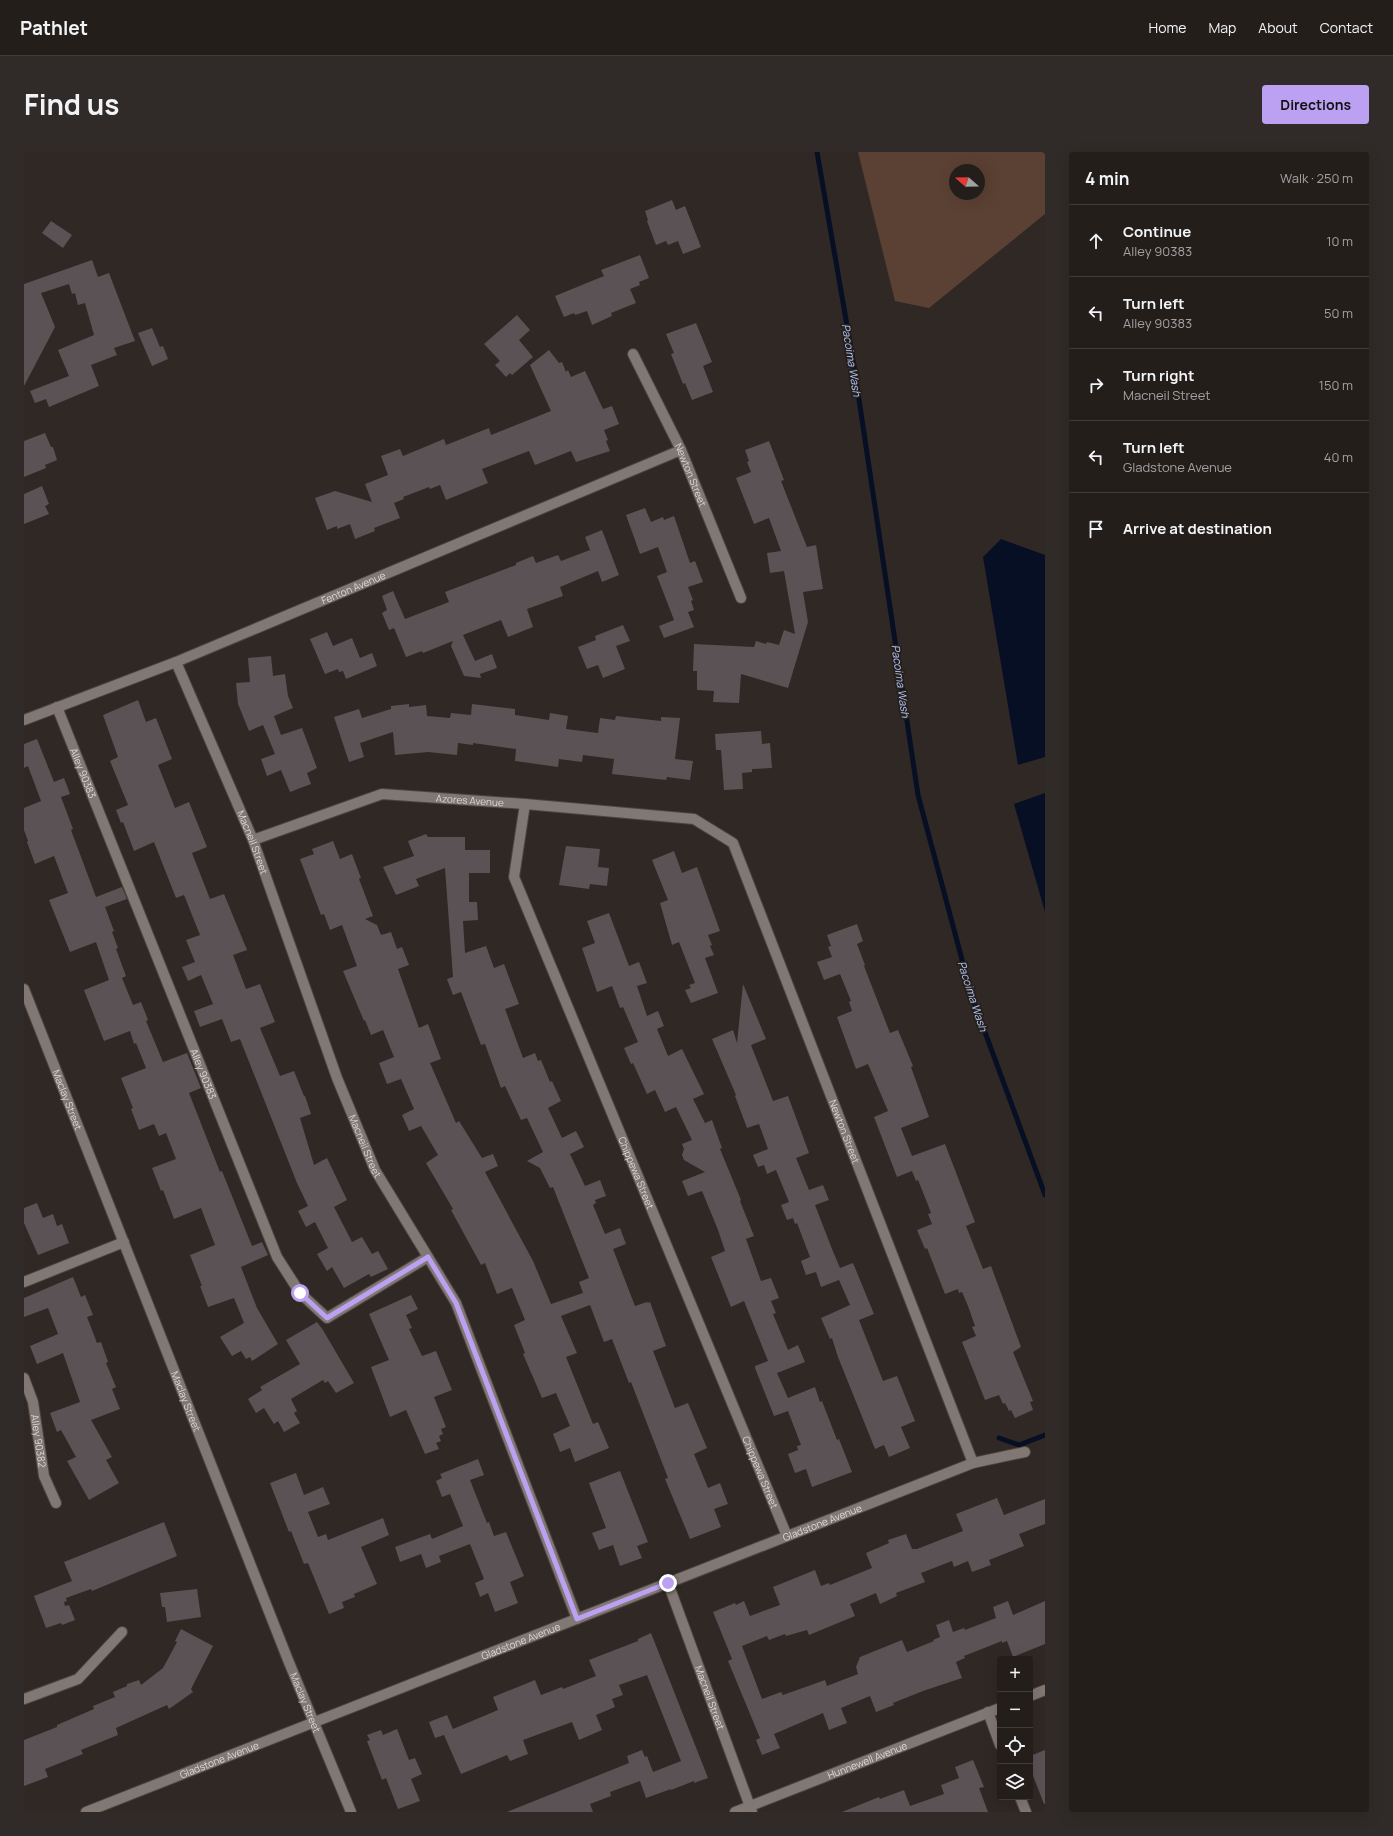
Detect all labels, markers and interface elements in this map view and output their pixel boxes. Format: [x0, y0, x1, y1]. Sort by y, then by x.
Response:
text: Pathlet [20, 15, 88, 41]
text: Home [1149, 18, 1186, 37]
text: Map [1208, 18, 1236, 37]
text: About [1258, 18, 1298, 37]
text: Contact [1320, 18, 1373, 37]
text: Find us [24, 85, 119, 123]
button: Directions [1262, 85, 1369, 124]
north arrow [949, 164, 985, 200]
text: 4 min [1085, 167, 1129, 190]
text: Walk · 250 m [1280, 169, 1353, 187]
text: Continue [1123, 221, 1191, 242]
icon: ahead [1085, 230, 1107, 252]
text: 10 m [1326, 232, 1353, 250]
text: Alley 90383 [1123, 242, 1192, 260]
text: Turn left [1123, 293, 1185, 314]
icon: left [1085, 302, 1107, 324]
text: 50 m [1324, 304, 1353, 322]
text: Alley 90383 [1123, 314, 1192, 332]
water label: Pacoima Wash [839, 323, 865, 398]
text: Turn right [1123, 365, 1194, 386]
icon: right [1085, 374, 1107, 396]
text: 150 m [1319, 376, 1353, 394]
text: Macneil Street [1123, 386, 1210, 404]
text: Turn left [1123, 437, 1185, 458]
street label: Newton Street [672, 441, 710, 509]
icon: left [1085, 446, 1107, 468]
text: 40 m [1324, 448, 1353, 466]
text: Gladstone Avenue [1123, 458, 1232, 476]
icon: arrive [1085, 518, 1107, 540]
text: Arrive at destination [1123, 518, 1272, 539]
street label: Fenton Avenue [319, 568, 388, 607]
water label: Pacoima Wash [888, 644, 914, 719]
street label: Alley 90383 [67, 746, 100, 800]
street label: Azores Avenue [435, 791, 504, 810]
street label: Macneil Street [234, 808, 272, 876]
water label: Pacoima Wash [955, 959, 992, 1034]
street label: Alley 90383 [187, 1046, 220, 1101]
street label: Maclay Street [49, 1068, 86, 1132]
street label: Newton Street [826, 1097, 863, 1165]
street label: Macneil Street [346, 1112, 385, 1180]
street label: Chippewa Street [615, 1134, 658, 1211]
route start [291, 1284, 309, 1302]
street label: Maclay Street [168, 1369, 204, 1433]
street label: Alley 90382 [28, 1413, 50, 1469]
street label: Chippewa Street [739, 1434, 782, 1511]
street label: Gladstone Avenue [780, 1500, 864, 1544]
route end [659, 1574, 677, 1592]
street label: Gladstone Avenue [479, 1619, 562, 1663]
map controls [997, 1656, 1033, 1800]
button: + [997, 1656, 1033, 1692]
street label: Macneil Street [692, 1663, 728, 1732]
street label: Maclay Street [287, 1670, 324, 1735]
button: − [997, 1692, 1033, 1728]
button: locate [997, 1728, 1033, 1764]
street label: Gladstone Avenue [177, 1738, 261, 1782]
street label: Hunnewell Avenue [825, 1738, 909, 1782]
button: layers [997, 1764, 1033, 1800]

